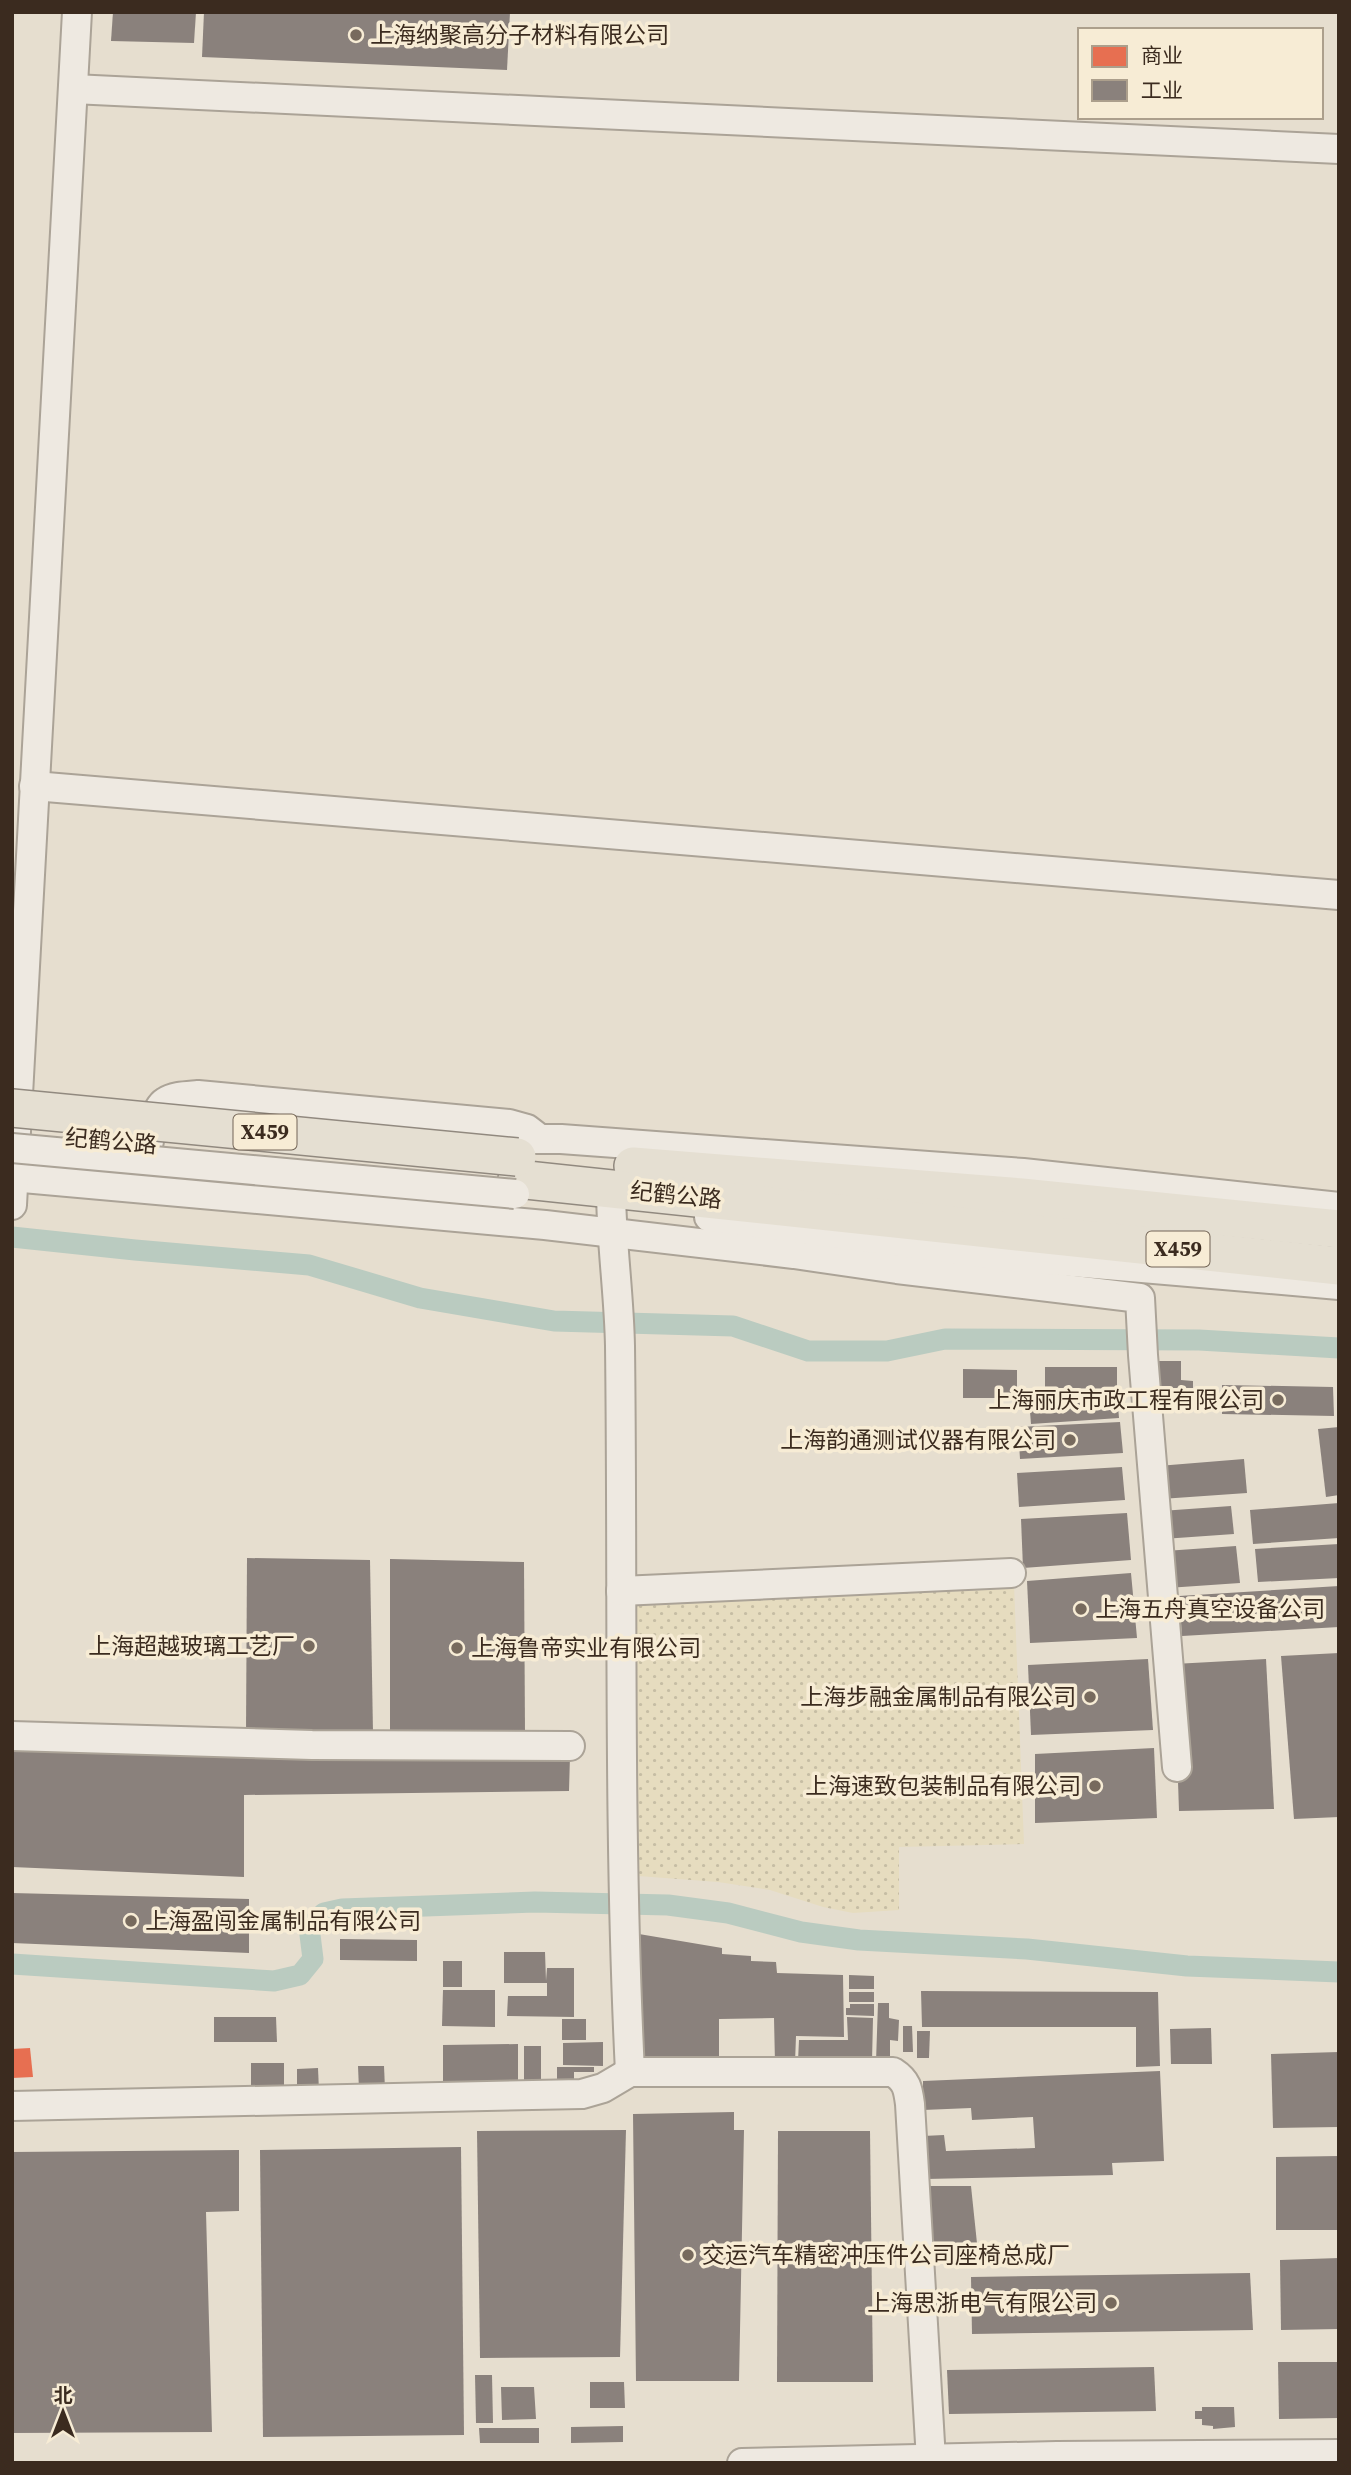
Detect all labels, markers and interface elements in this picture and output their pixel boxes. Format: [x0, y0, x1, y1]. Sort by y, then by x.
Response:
place label: 上海纳聚高分子材料有限公司 [370, 19, 669, 51]
marker: 上海纳聚高分子材料有限公司 [348, 27, 364, 43]
legend [1078, 28, 1323, 119]
text: 商业 [1141, 41, 1183, 70]
text: 工业 [1141, 76, 1183, 105]
road number: X459 [233, 1114, 296, 1150]
street label: 纪鹤公路 [64, 1121, 158, 1161]
street label: 纪鹤公路 [629, 1174, 723, 1216]
road number: X459 [1146, 1232, 1210, 1266]
place label: 上海丽庆市政工程有限公司 [988, 1384, 1264, 1416]
marker: 上海丽庆市政工程有限公司 [1270, 1392, 1286, 1408]
place label: 上海韵通测试仪器有限公司 [780, 1424, 1056, 1456]
marker: 上海韵通测试仪器有限公司 [1062, 1432, 1078, 1448]
place label: 上海五舟真空设备公司 [1095, 1593, 1325, 1625]
marker: 上海五舟真空设备公司 [1073, 1601, 1089, 1617]
place label: 上海超越玻璃工艺厂 [88, 1630, 295, 1662]
place label: 上海鲁帝实业有限公司 [471, 1632, 701, 1664]
marker: 上海超越玻璃工艺厂 [301, 1638, 317, 1654]
marker: 上海鲁帝实业有限公司 [449, 1640, 465, 1656]
place label: 上海步融金属制品有限公司 [800, 1681, 1076, 1713]
marker: 上海步融金属制品有限公司 [1082, 1689, 1098, 1705]
place label: 上海速致包装制品有限公司 [805, 1770, 1081, 1802]
marker: 上海速致包装制品有限公司 [1087, 1778, 1103, 1794]
place label: 上海盈闯金属制品有限公司 [145, 1905, 421, 1937]
marker: 上海盈闯金属制品有限公司 [123, 1913, 139, 1929]
place label: 交运汽车精密冲压件公司座椅总成厂 [702, 2239, 1070, 2271]
marker: 交运汽车精密冲压件公司座椅总成厂 [680, 2247, 696, 2263]
place label: 上海思浙电气有限公司 [867, 2287, 1097, 2319]
marker: 上海思浙电气有限公司 [1103, 2295, 1119, 2311]
north arrow [28, 2377, 98, 2447]
text: 北 [53, 2382, 73, 2408]

